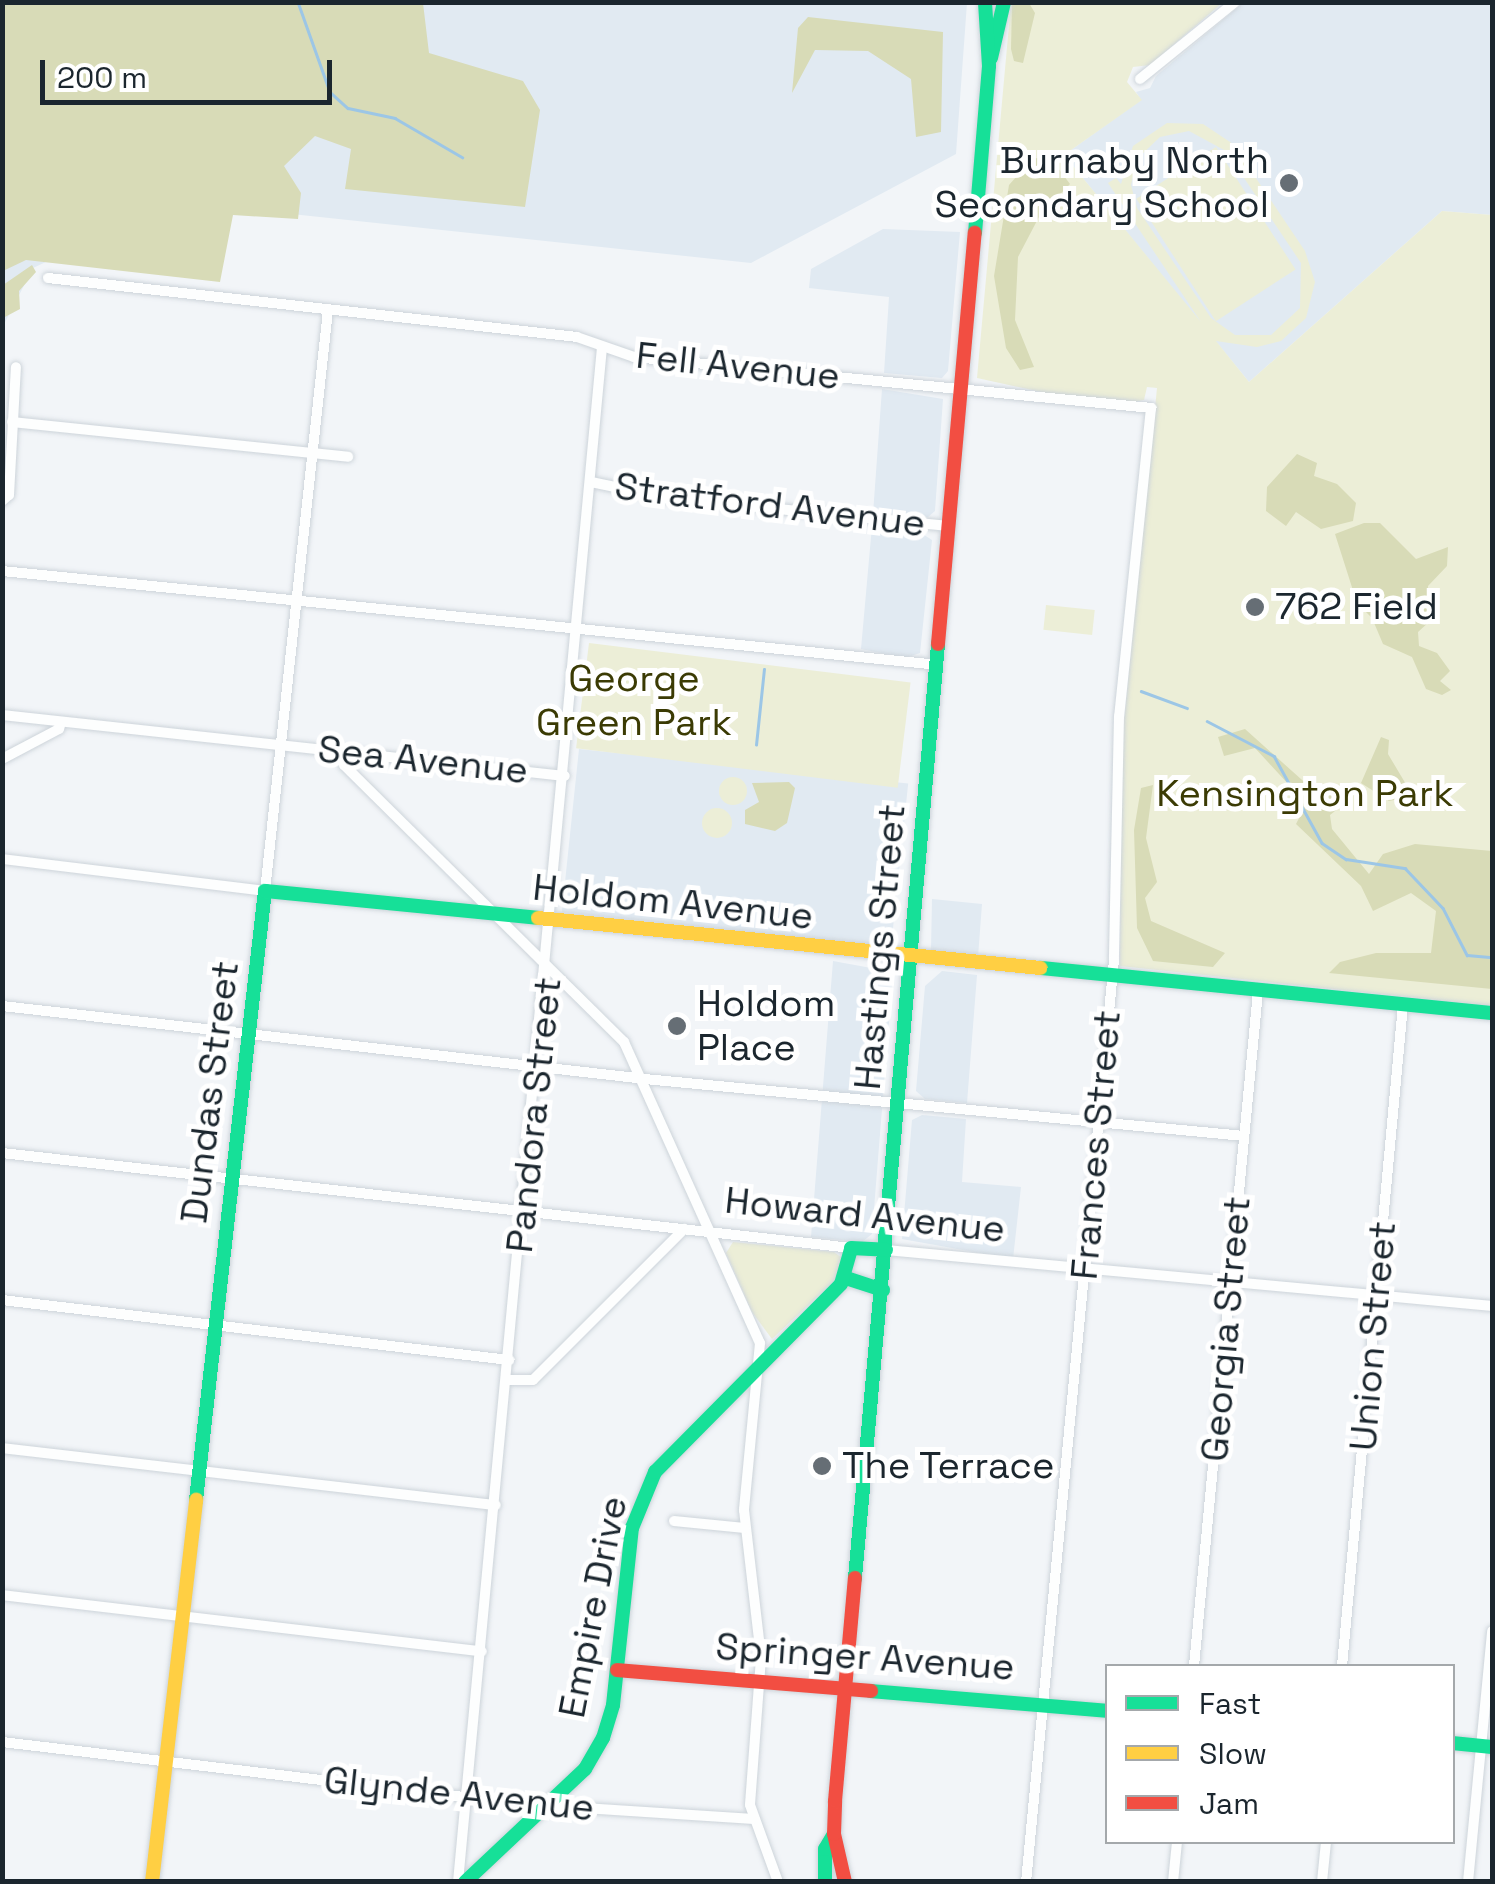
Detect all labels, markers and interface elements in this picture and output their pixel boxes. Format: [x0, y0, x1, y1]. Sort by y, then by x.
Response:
scale bar [45, 40, 338, 102]
text: 200 m [57, 58, 147, 97]
place label: Burnaby North Secondary School [934, 138, 1269, 228]
marker: Burnaby North Secondary School [1278, 172, 1300, 194]
street label: Fell Avenue [633, 333, 843, 399]
street label: Stratford Avenue [612, 463, 928, 547]
place label: 762 Field [1275, 584, 1438, 630]
marker: 762 Field [1244, 596, 1266, 618]
park label: George Green Park [536, 656, 732, 746]
street label: Sea Avenue [315, 726, 531, 794]
park label: Kensington Park [1156, 771, 1454, 817]
street label: Hastings Street [845, 802, 915, 1092]
street label: Holdom Avenue [530, 865, 816, 939]
street label: Dundas Street [171, 958, 249, 1226]
street label: Pandora Street [497, 975, 571, 1255]
place label: Holdom Place [697, 981, 835, 1070]
street label: Frances Street [1061, 1008, 1131, 1282]
marker: Holdom Place [666, 1015, 688, 1037]
street label: Howard Avenue [722, 1178, 1008, 1252]
street label: Georgia Street [1192, 1194, 1260, 1464]
street label: Union Street [1340, 1219, 1406, 1453]
place label: The Terrace [842, 1443, 1055, 1489]
marker: The Terrace [811, 1455, 833, 1477]
street label: Empire Drive [549, 1492, 637, 1722]
street label: Springer Avenue [714, 1624, 1016, 1690]
legend [1105, 1664, 1455, 1844]
text: Fast [1199, 1684, 1261, 1723]
text: Slow [1199, 1734, 1267, 1773]
street label: Glynde Avenue [321, 1757, 597, 1831]
text: Jam [1199, 1784, 1259, 1823]

